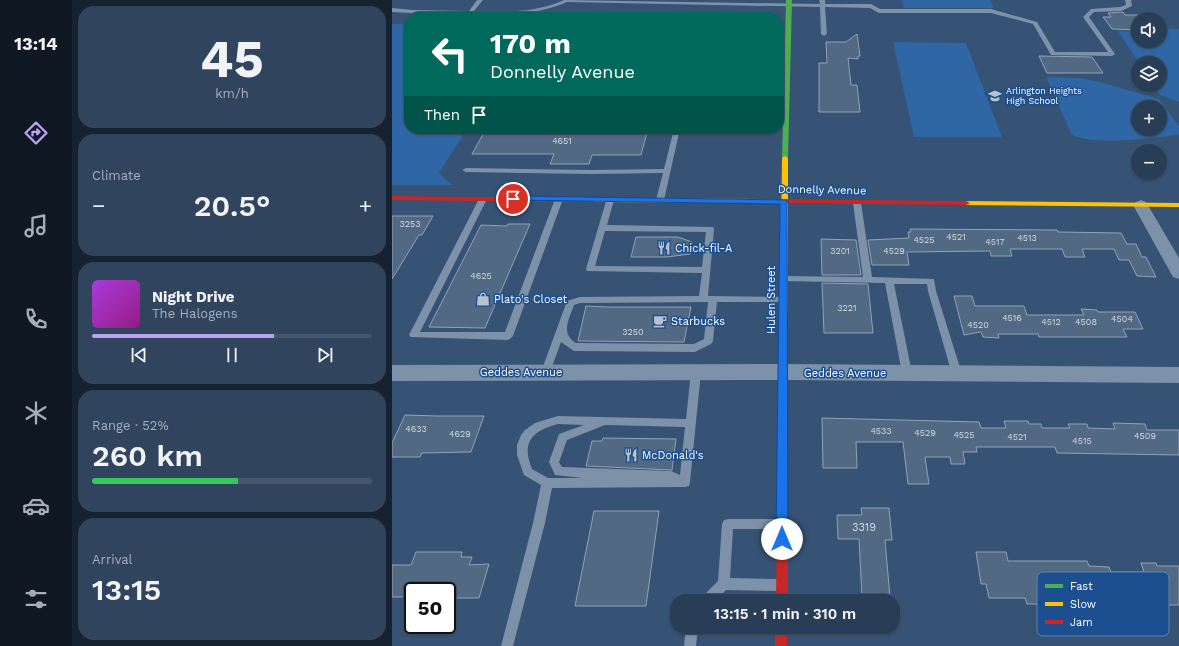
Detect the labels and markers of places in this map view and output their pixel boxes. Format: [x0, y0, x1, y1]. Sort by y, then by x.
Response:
place label: Arlington Heights High School [1006, 86, 1082, 106]
school or university icon: Arlington Heights High School [987, 88, 1003, 104]
pin [496, 182, 530, 216]
restaurant icon: Chick-fil-A [656, 240, 672, 256]
place label: Chick-fil-A [675, 242, 732, 255]
shop icon: Plato's Closet [475, 291, 491, 307]
place label: Plato's Closet [494, 293, 568, 306]
cafe icon: Starbucks [652, 313, 668, 329]
place label: Starbucks [671, 315, 725, 328]
restaurant icon: McDonald's [623, 447, 639, 463]
place label: McDonald's [642, 449, 704, 462]

